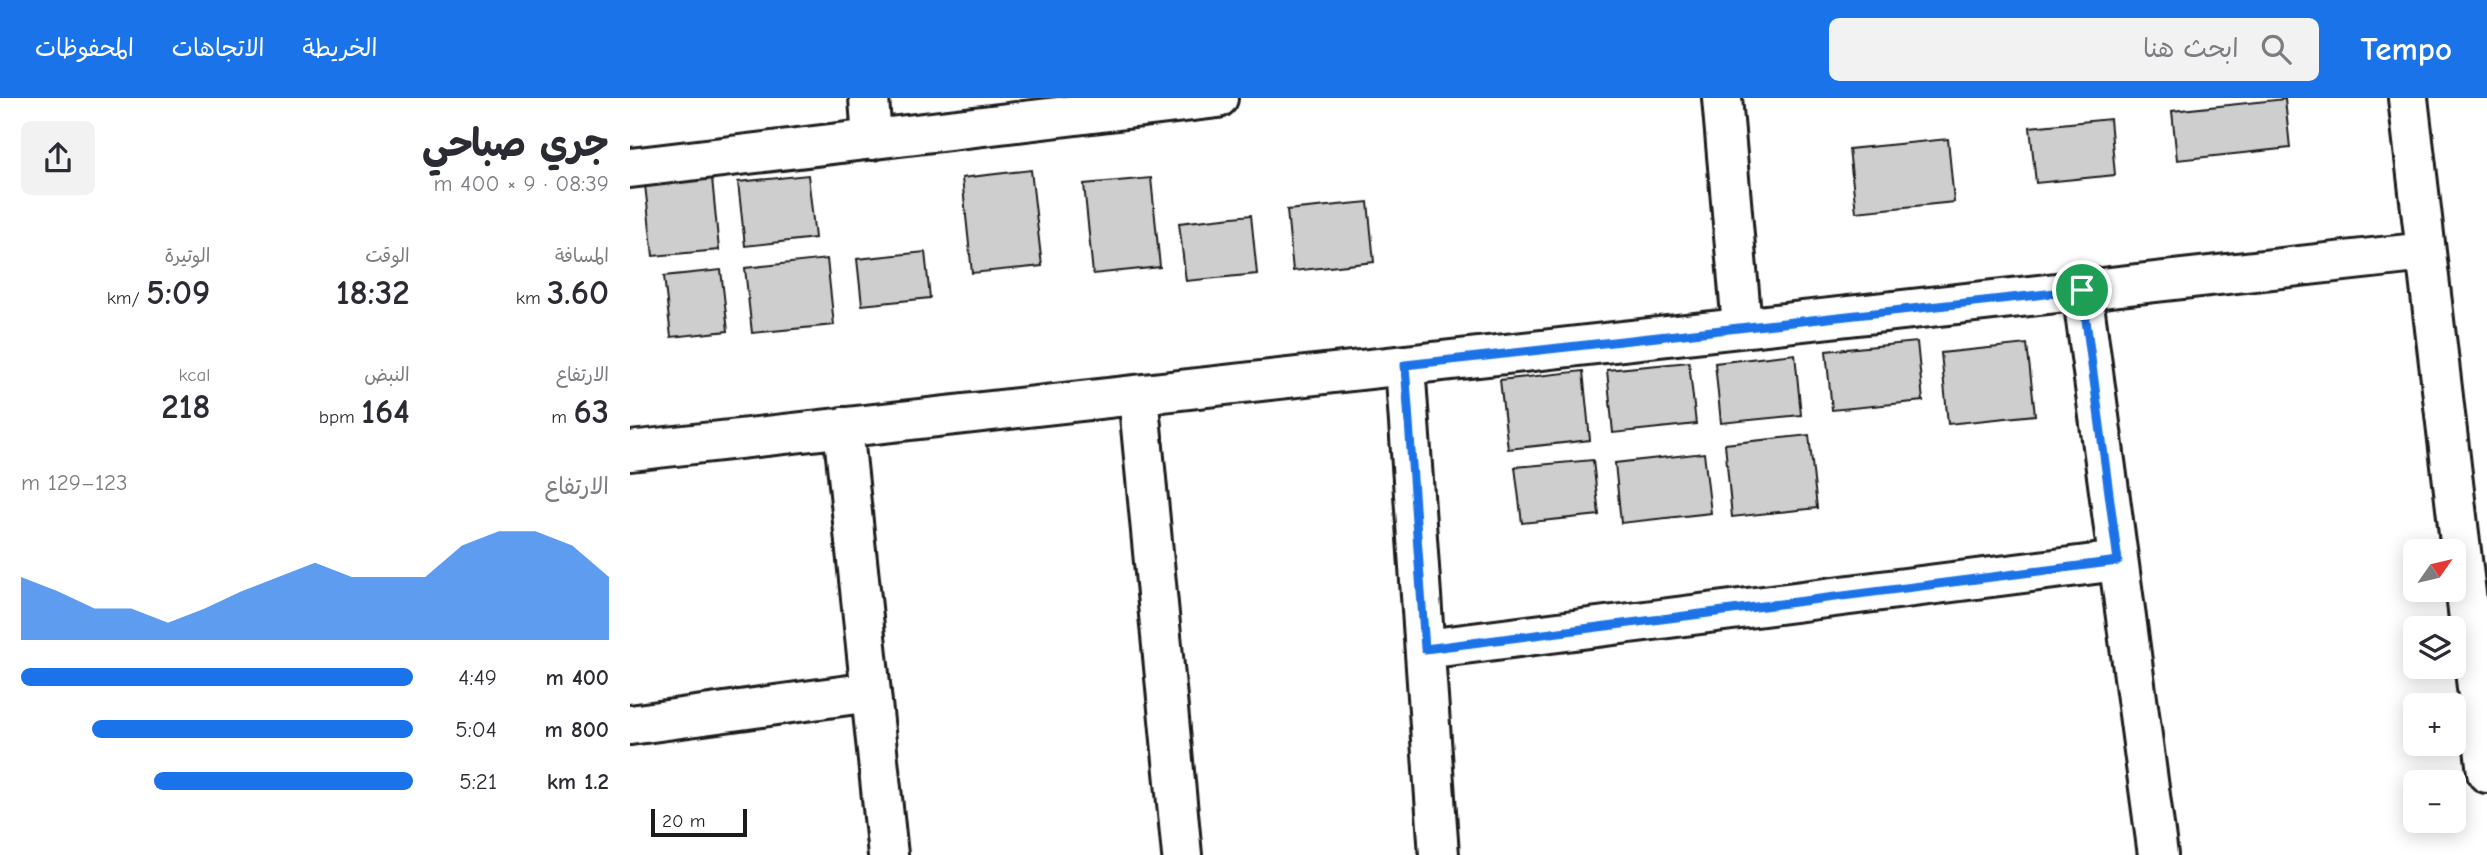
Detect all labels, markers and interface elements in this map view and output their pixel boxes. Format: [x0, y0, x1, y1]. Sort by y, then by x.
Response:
search box [1829, 18, 2319, 81]
icon: search [2257, 30, 2295, 68]
text: Tempo [2361, 30, 2452, 68]
text: المحفوظات [35, 34, 134, 62]
text: الاتجاهات [172, 34, 265, 62]
text: الخريطة [303, 34, 377, 62]
text: ابحث هنا [2143, 34, 2239, 64]
button: share [21, 121, 95, 195]
text: جري صباحي [422, 122, 609, 166]
text: 08:39 · 9 × 400 m [434, 170, 609, 197]
text: الوتيرة [164, 245, 210, 267]
text: الوقت [365, 245, 410, 267]
text: المسافة [555, 245, 609, 267]
pin [2052, 260, 2112, 320]
icon: arrive [2063, 271, 2101, 309]
text: 5:09 [146, 272, 210, 313]
text: 18:32 [336, 272, 410, 313]
text: 3.60 [547, 272, 609, 313]
text: /km [107, 287, 146, 309]
text: km [516, 287, 547, 309]
text: kcal [178, 364, 210, 386]
text: النبض [364, 364, 410, 386]
text: الارتفاع [556, 364, 609, 386]
text: 218 [161, 386, 210, 427]
text: 164 [361, 391, 410, 432]
text: 63 [573, 391, 609, 432]
text: bpm [319, 406, 361, 428]
text: m [551, 406, 573, 428]
text: 123–129 m [21, 469, 128, 496]
text: الارتفاع [545, 473, 609, 500]
north arrow [2403, 539, 2466, 602]
map controls [2403, 539, 2466, 833]
button: layers [2403, 616, 2466, 679]
text: 4:49 [458, 664, 497, 691]
text: 400 m [545, 664, 609, 691]
button: + [2403, 693, 2466, 756]
text: 5:04 [455, 716, 497, 743]
text: 800 m [544, 716, 609, 743]
text: 5:21 [459, 768, 497, 795]
text: 1.2 km [547, 768, 609, 795]
button: − [2403, 770, 2466, 833]
scale bar [651, 806, 747, 838]
text: 20 m [662, 810, 706, 832]

